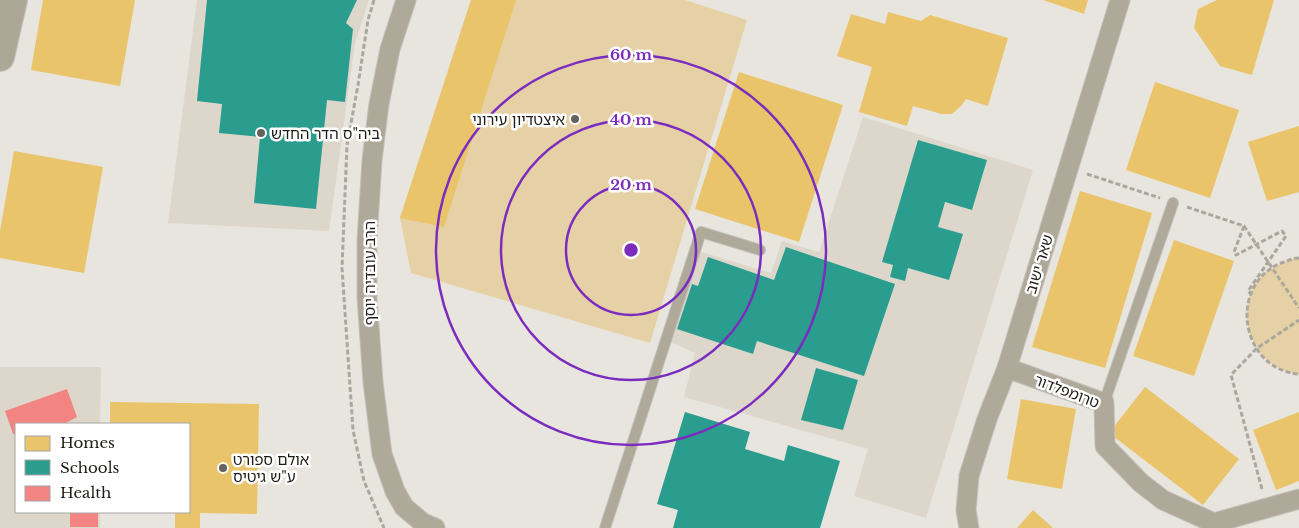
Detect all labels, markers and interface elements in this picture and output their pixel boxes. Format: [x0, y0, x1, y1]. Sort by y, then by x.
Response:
text: 60 m [610, 45, 652, 64]
place label: איצטדיון עירוני [472, 110, 565, 129]
text: 40 m [610, 110, 652, 129]
marker: איצטדיון עירוני [569, 113, 581, 125]
place label: ביה"ס הדר החדש [271, 124, 381, 143]
marker: ביה"ס הדר החדש [255, 127, 267, 139]
text: 20 m [610, 175, 652, 194]
street label: הרב עובדיה יוסף [360, 221, 379, 325]
street label: שאר ישוב [1021, 232, 1057, 296]
centre of rings [622, 241, 640, 259]
street label: טרומפלדור [1032, 370, 1102, 412]
legend [15, 423, 190, 513]
text: Homes [60, 433, 115, 452]
place label: אולם ספורט ע"ש גיטיס [233, 450, 309, 486]
text: Schools [60, 458, 120, 477]
marker: אולם ספורט ע"ש גיטיס [217, 462, 229, 474]
text: Health [60, 483, 111, 502]

